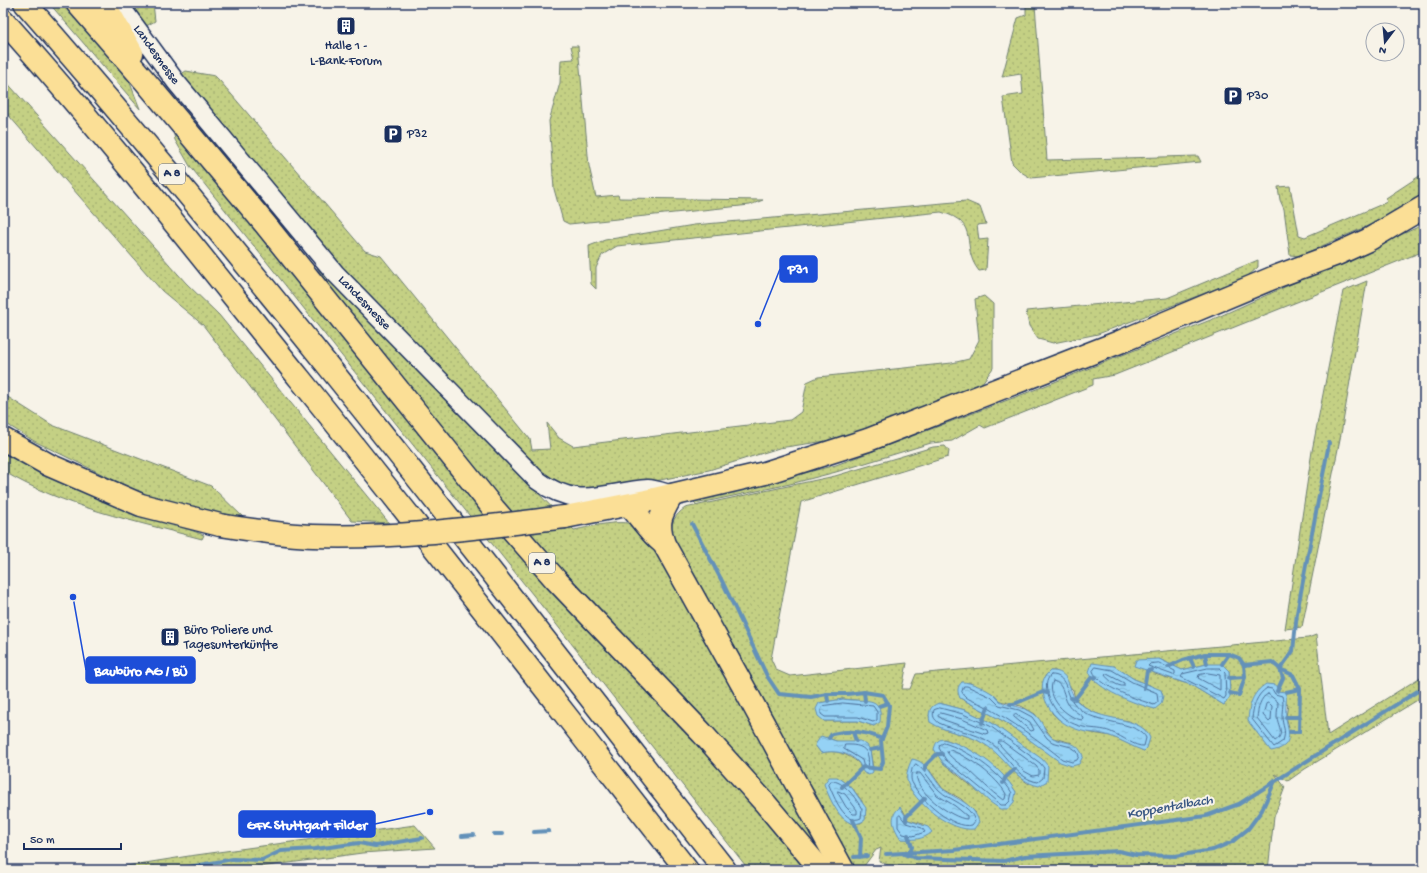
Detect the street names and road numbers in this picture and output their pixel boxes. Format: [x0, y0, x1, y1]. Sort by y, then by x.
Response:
street label: Landesmesse [130, 22, 183, 88]
road number: A 8 [159, 164, 185, 184]
street label: Landesmesse [334, 273, 394, 333]
road number: A 8 [529, 553, 555, 573]

